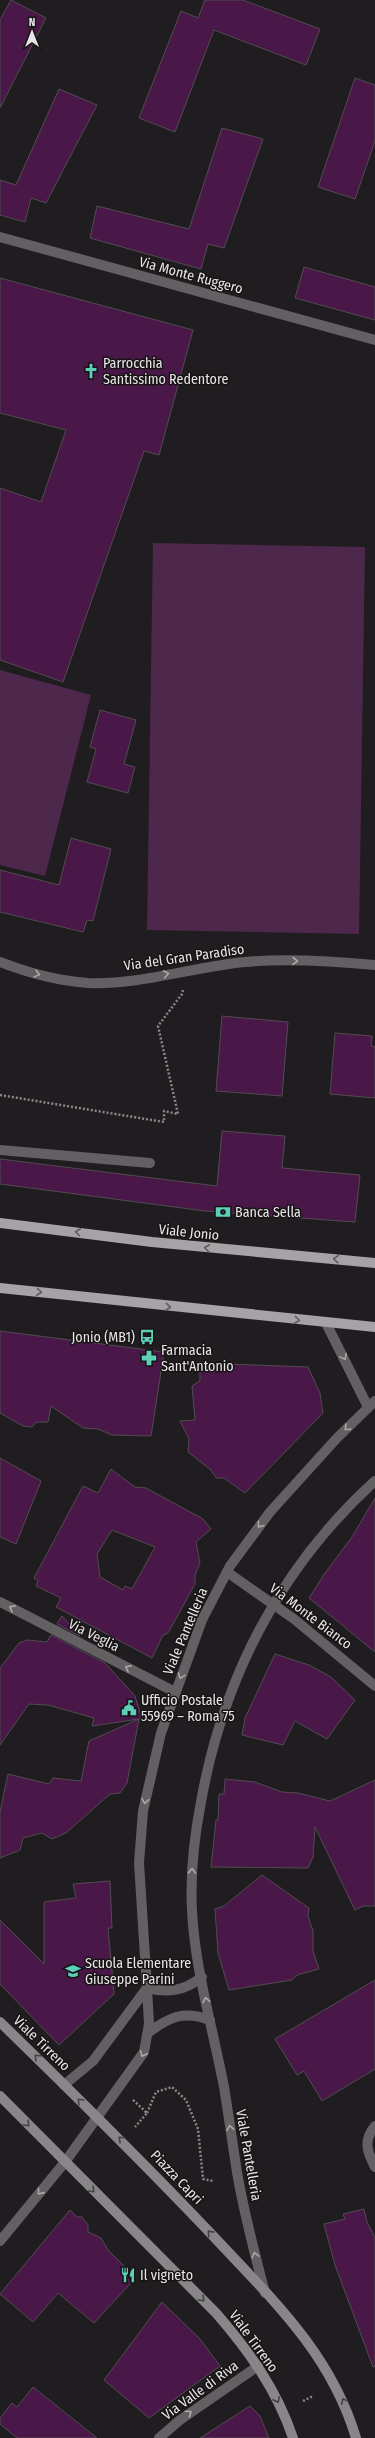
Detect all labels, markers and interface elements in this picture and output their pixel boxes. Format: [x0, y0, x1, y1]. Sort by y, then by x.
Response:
north arrow [12, 12, 52, 52]
text: N [29, 16, 35, 29]
street label: Via Monte Ruggero [137, 253, 245, 298]
place label: Parrocchia Santissimo Redentore [103, 355, 228, 388]
church icon: Parrocchia Santissimo Redentore [82, 362, 100, 380]
street label: Via del Gran Paradiso [123, 941, 245, 974]
one-way arrow [292, 957, 298, 965]
one-way arrow [33, 969, 40, 978]
one-way arrow [162, 970, 169, 979]
bank icon: Banca Sella [214, 1203, 232, 1221]
place label: Banca Sella [235, 1204, 301, 1221]
street label: Viale Jonio [158, 1221, 220, 1244]
one-way arrow [75, 1228, 81, 1237]
one-way arrow [204, 1243, 210, 1252]
one-way arrow [333, 1255, 339, 1264]
one-way arrow [36, 1288, 42, 1297]
one-way arrow [165, 1302, 171, 1311]
one-way arrow [294, 1315, 300, 1324]
bus stop icon: Jonio (MB1) [138, 1328, 156, 1346]
place label: Jonio (MB1) [71, 1329, 135, 1346]
place label: Farmacia Sant'Antonio [161, 1342, 234, 1375]
pharmacy icon: Farmacia Sant'Antonio [140, 1349, 158, 1367]
one-way arrow [340, 1353, 347, 1360]
one-way arrow [344, 1423, 352, 1431]
one-way arrow [258, 1520, 265, 1527]
street label: Via Monte Bianco [266, 1580, 355, 1653]
street label: Viale Pantelleria [159, 1585, 211, 1677]
one-way arrow [9, 1606, 16, 1613]
street label: Via Veglia [65, 1615, 122, 1656]
one-way arrow [125, 1665, 132, 1673]
one-way arrow [177, 1673, 185, 1680]
place label: Ufficio Postale 55969 – Roma 75 [141, 1692, 235, 1725]
public building icon: Ufficio Postale 55969 – Roma 75 [120, 1699, 138, 1717]
one-way arrow [141, 1798, 149, 1804]
one-way arrow [188, 1868, 196, 1874]
place label: Scuola Elementare Giuseppe Parini [85, 1955, 191, 1988]
school or university icon: Scuola Elementare Giuseppe Parini [64, 1962, 82, 1980]
one-way arrow [203, 1997, 211, 2003]
street label: Viale Tirreno [10, 2012, 74, 2075]
one-way arrow [140, 2050, 148, 2057]
one-way arrow [34, 2054, 42, 2062]
one-way arrow [77, 2098, 85, 2106]
street label: Viale Pantelleria [232, 2108, 265, 2202]
one-way arrow [22, 2119, 30, 2127]
one-way arrow [226, 2125, 235, 2131]
one-way arrow [118, 2136, 126, 2144]
street label: Piazza Capri [147, 2147, 207, 2208]
one-way arrow [87, 2185, 95, 2193]
one-way arrow [37, 2187, 44, 2194]
one-way arrow [208, 2230, 215, 2238]
one-way arrow [252, 2252, 260, 2259]
restaurant icon: Il vigneto [119, 2266, 137, 2284]
place label: Il vigneto [140, 2267, 193, 2284]
one-way arrow [197, 2294, 205, 2302]
street label: Viale Tirreno [225, 2307, 282, 2376]
street label: Via Valle di Riva [159, 2357, 242, 2424]
one-way arrow [272, 2396, 280, 2403]
one-way arrow [341, 2398, 349, 2406]
one-way arrow [185, 2411, 192, 2418]

